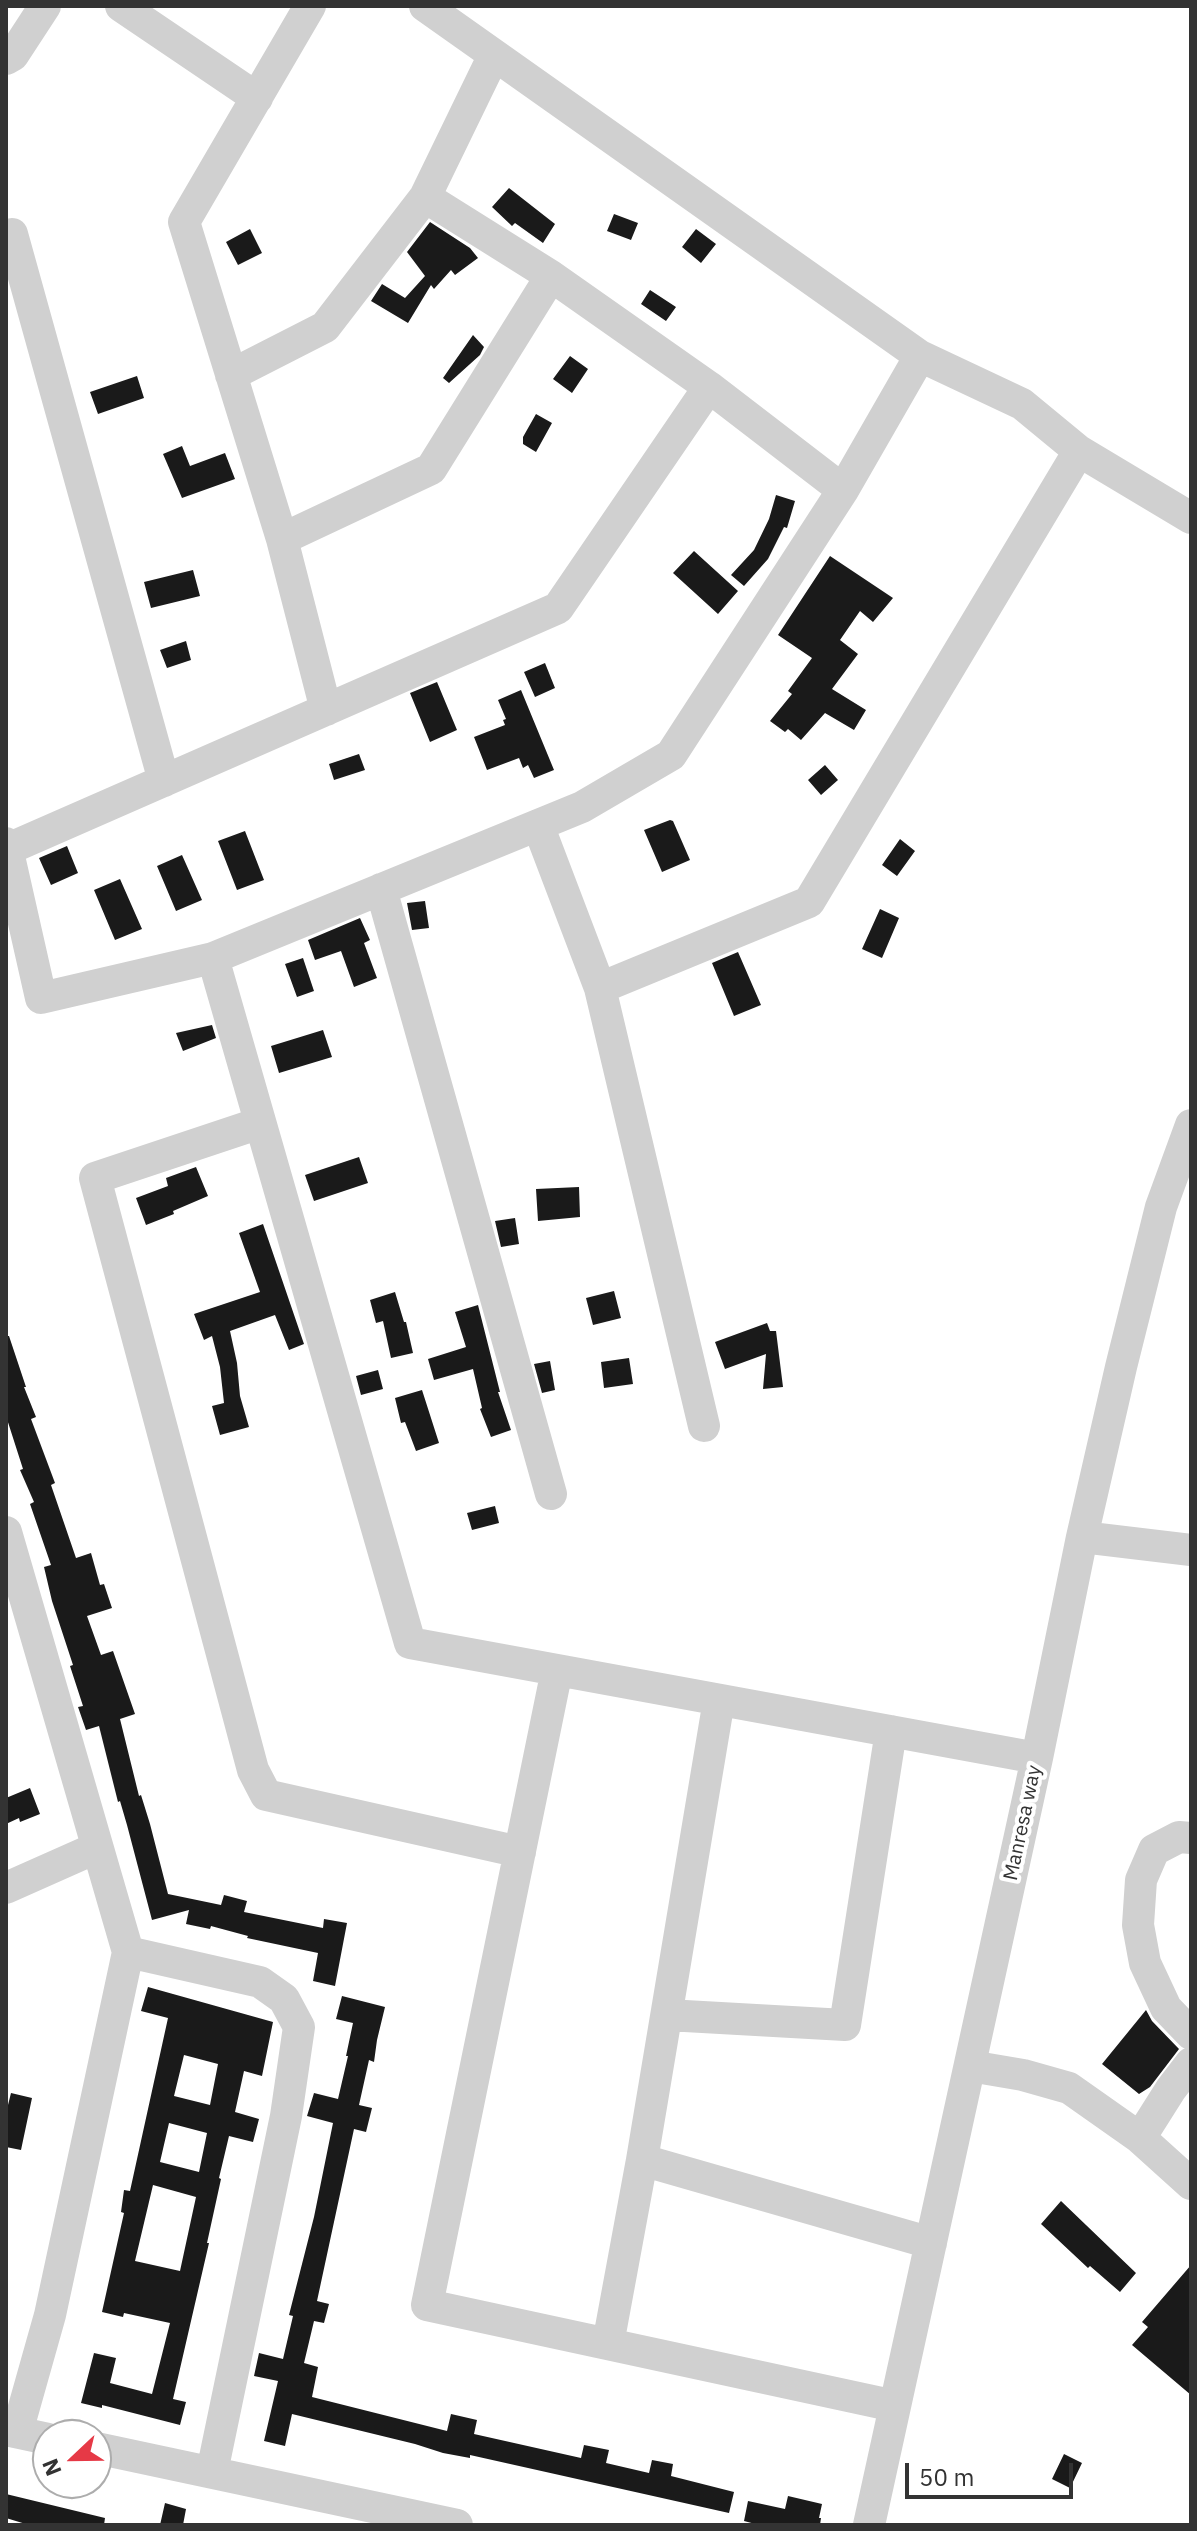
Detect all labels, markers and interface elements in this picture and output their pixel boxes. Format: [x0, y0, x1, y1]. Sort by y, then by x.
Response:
street label: Manresa way [999, 1763, 1047, 1883]
north arrow [32, 2419, 112, 2499]
scale bar [909, 2447, 1077, 2497]
text: N [35, 2455, 68, 2480]
text: 50 m [919, 2461, 974, 2493]

